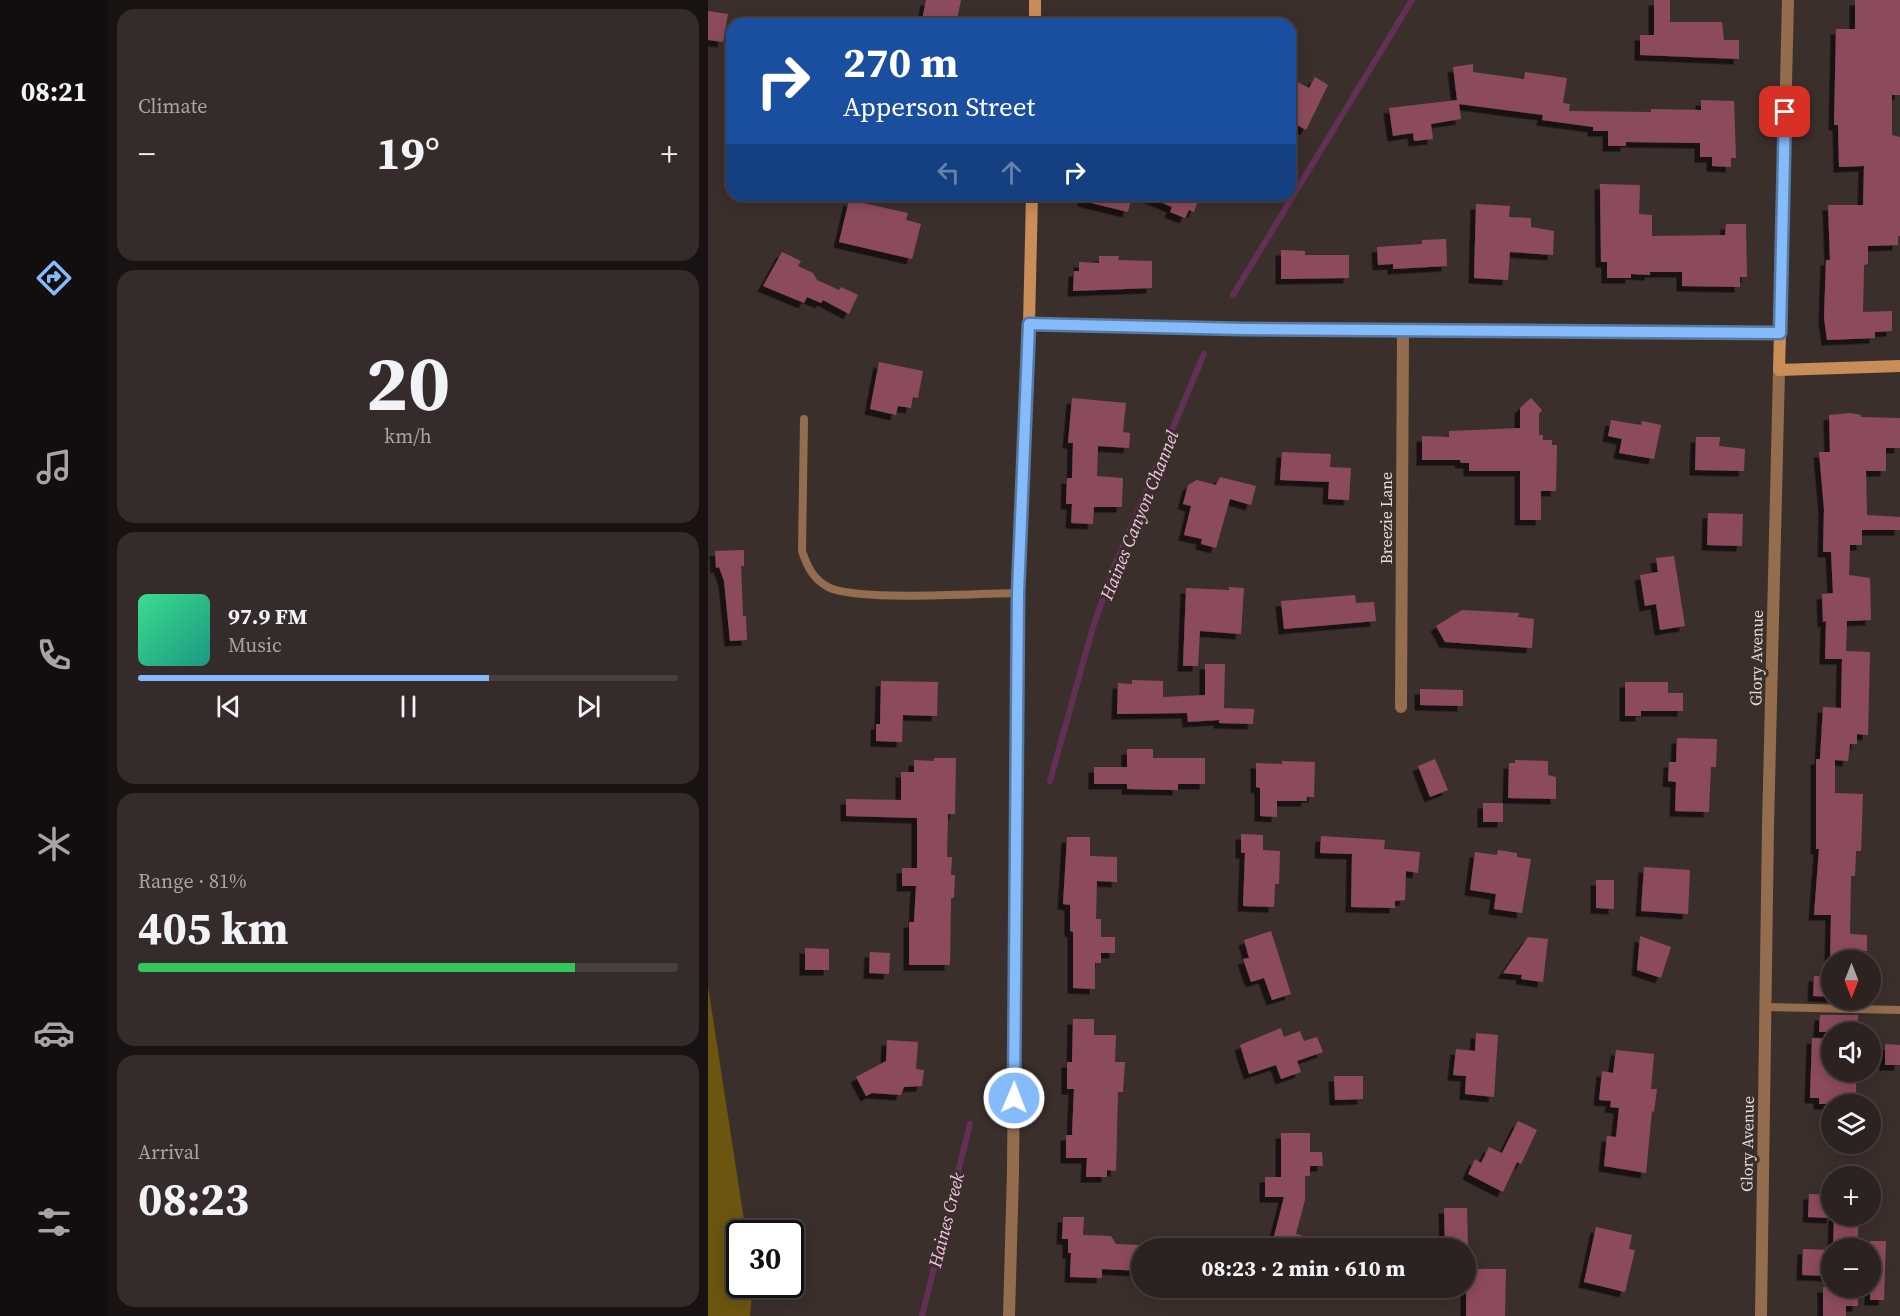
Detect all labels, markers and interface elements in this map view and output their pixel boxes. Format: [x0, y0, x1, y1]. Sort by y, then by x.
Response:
text: 270 m [843, 33, 958, 91]
icon: right [744, 42, 822, 120]
text: 08:21 [21, 73, 87, 110]
pin [1759, 86, 1810, 137]
text: Apperson Street [843, 88, 1035, 125]
text: Climate [138, 92, 207, 120]
icon: arrive [1768, 95, 1801, 128]
text: 19° [376, 122, 440, 184]
text: − [138, 131, 156, 176]
text: + [660, 131, 678, 176]
icon: left [932, 156, 965, 189]
icon: ahead [995, 156, 1028, 189]
icon: right [1058, 156, 1091, 189]
icon: directions [33, 257, 75, 299]
text: 20 [366, 329, 450, 436]
text: km/h [384, 422, 432, 450]
water label: Haines Canyon Channel [1093, 427, 1184, 604]
icon: music [33, 446, 75, 488]
street label: Breezie Lane [1375, 472, 1397, 564]
text: 97.9 FM [228, 601, 307, 631]
street label: Glory Avenue [1744, 610, 1768, 706]
text: Music [228, 631, 282, 659]
icon: phone [33, 634, 75, 676]
icon: previous [212, 690, 245, 723]
icon: pause [392, 690, 425, 723]
icon: next [572, 690, 605, 723]
icon: climate [33, 823, 75, 865]
text: Range · 81% [138, 867, 247, 895]
text: 405 km [138, 897, 289, 959]
north arrow [1821, 950, 1881, 1010]
map controls [1821, 950, 1881, 1298]
icon: car [33, 1012, 75, 1054]
button: sound [1821, 1022, 1881, 1082]
position arrow [982, 1066, 1046, 1130]
button: layers [1821, 1094, 1881, 1154]
street label: Glory Avenue [1735, 1096, 1759, 1192]
text: Arrival [138, 1138, 200, 1166]
button: + [1821, 1166, 1881, 1226]
text: 08:23 [138, 1168, 249, 1230]
water label: Haines Creek [922, 1170, 970, 1271]
icon: filters [33, 1201, 75, 1243]
speed limit sign: 30 [726, 1220, 804, 1298]
button: − [1821, 1238, 1881, 1298]
text: 08:23 · 2 min · 610 m [1202, 1253, 1405, 1283]

